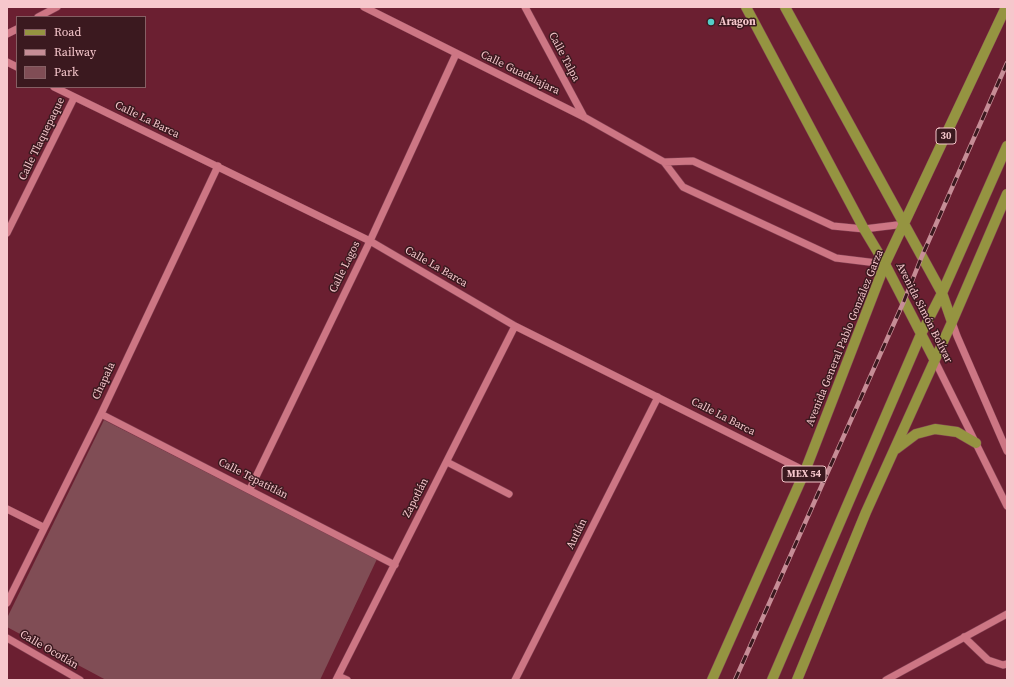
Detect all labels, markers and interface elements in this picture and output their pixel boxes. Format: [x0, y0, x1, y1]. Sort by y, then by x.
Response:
place label: Aragon [719, 15, 756, 29]
legend [16, 16, 146, 88]
marker: Aragon [706, 17, 716, 27]
text: Road [54, 24, 81, 40]
street label: Calle Talpa [545, 30, 583, 84]
text: Railway [54, 44, 96, 60]
street label: Calle Guadalajara [478, 48, 562, 98]
text: Park [54, 64, 79, 80]
street label: Calle Tlaquepaque [16, 95, 68, 183]
street label: Calle La Barca [113, 99, 181, 141]
road number: 30 [936, 128, 956, 144]
street label: Calle Lagos [327, 239, 363, 295]
street label: Calle La Barca [402, 244, 470, 290]
street label: Avenida General Pablo González Garza [803, 248, 887, 428]
street label: Avenida Simón Bolívar [893, 261, 955, 365]
street label: Chapala [90, 360, 118, 402]
street label: Calle La Barca [689, 395, 757, 439]
street label: Calle Tepatitlán [216, 456, 290, 502]
road number: MEX 54 [782, 466, 826, 482]
street label: Zapotlán [400, 476, 432, 520]
street label: Autlán [564, 517, 590, 551]
street label: Calle Ocotlán [17, 628, 81, 672]

